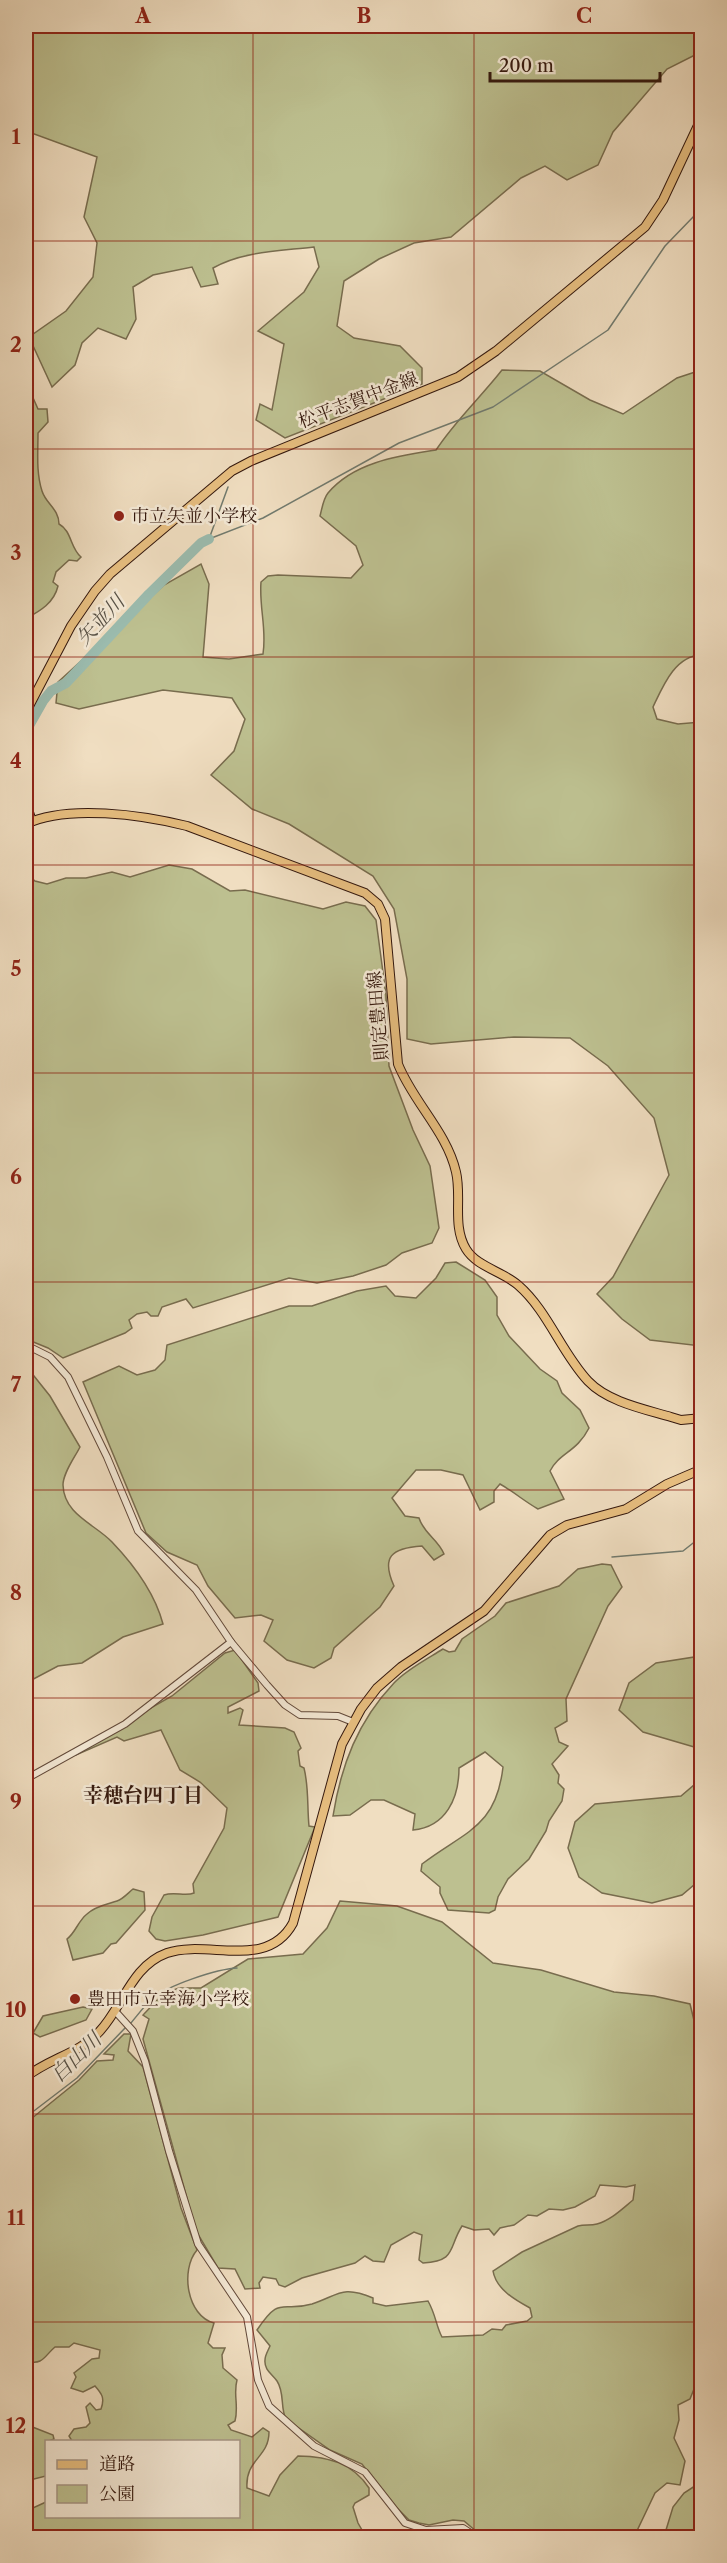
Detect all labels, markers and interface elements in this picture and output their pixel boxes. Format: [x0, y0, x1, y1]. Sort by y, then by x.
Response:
text: A [134, 4, 151, 28]
text: B [357, 4, 372, 28]
text: C [576, 4, 592, 28]
scale bar [490, 45, 660, 83]
text: 200 m [499, 55, 554, 77]
text: 1 [12, 125, 21, 149]
text: 2 [10, 333, 22, 357]
street label: 松平志賀中金線 [295, 367, 421, 433]
place label: 市立矢並小学校 [131, 505, 257, 527]
marker: 市立矢並小学校 [112, 509, 126, 523]
text: 3 [10, 541, 22, 565]
water label: 矢並川 [71, 588, 131, 650]
text: 4 [10, 749, 22, 773]
text: 5 [10, 957, 22, 981]
street label: 則定豊田線 [363, 970, 393, 1062]
text: 6 [10, 1165, 22, 1189]
text: 7 [11, 1373, 22, 1397]
text: 8 [10, 1581, 22, 1605]
district label: 幸穂台四丁目 [83, 1783, 203, 1807]
text: 9 [10, 1790, 22, 1814]
place label: 豊田市立幸海小学校 [87, 1988, 249, 2010]
marker: 豊田市立幸海小学校 [68, 1992, 82, 2006]
text: 10 [5, 1998, 27, 2022]
water label: 白山川 [46, 2026, 107, 2086]
text: 11 [7, 2206, 25, 2230]
text: 12 [6, 2414, 26, 2438]
legend [45, 2440, 240, 2518]
text: 道路 [99, 2453, 135, 2475]
text: 公園 [99, 2483, 135, 2505]

